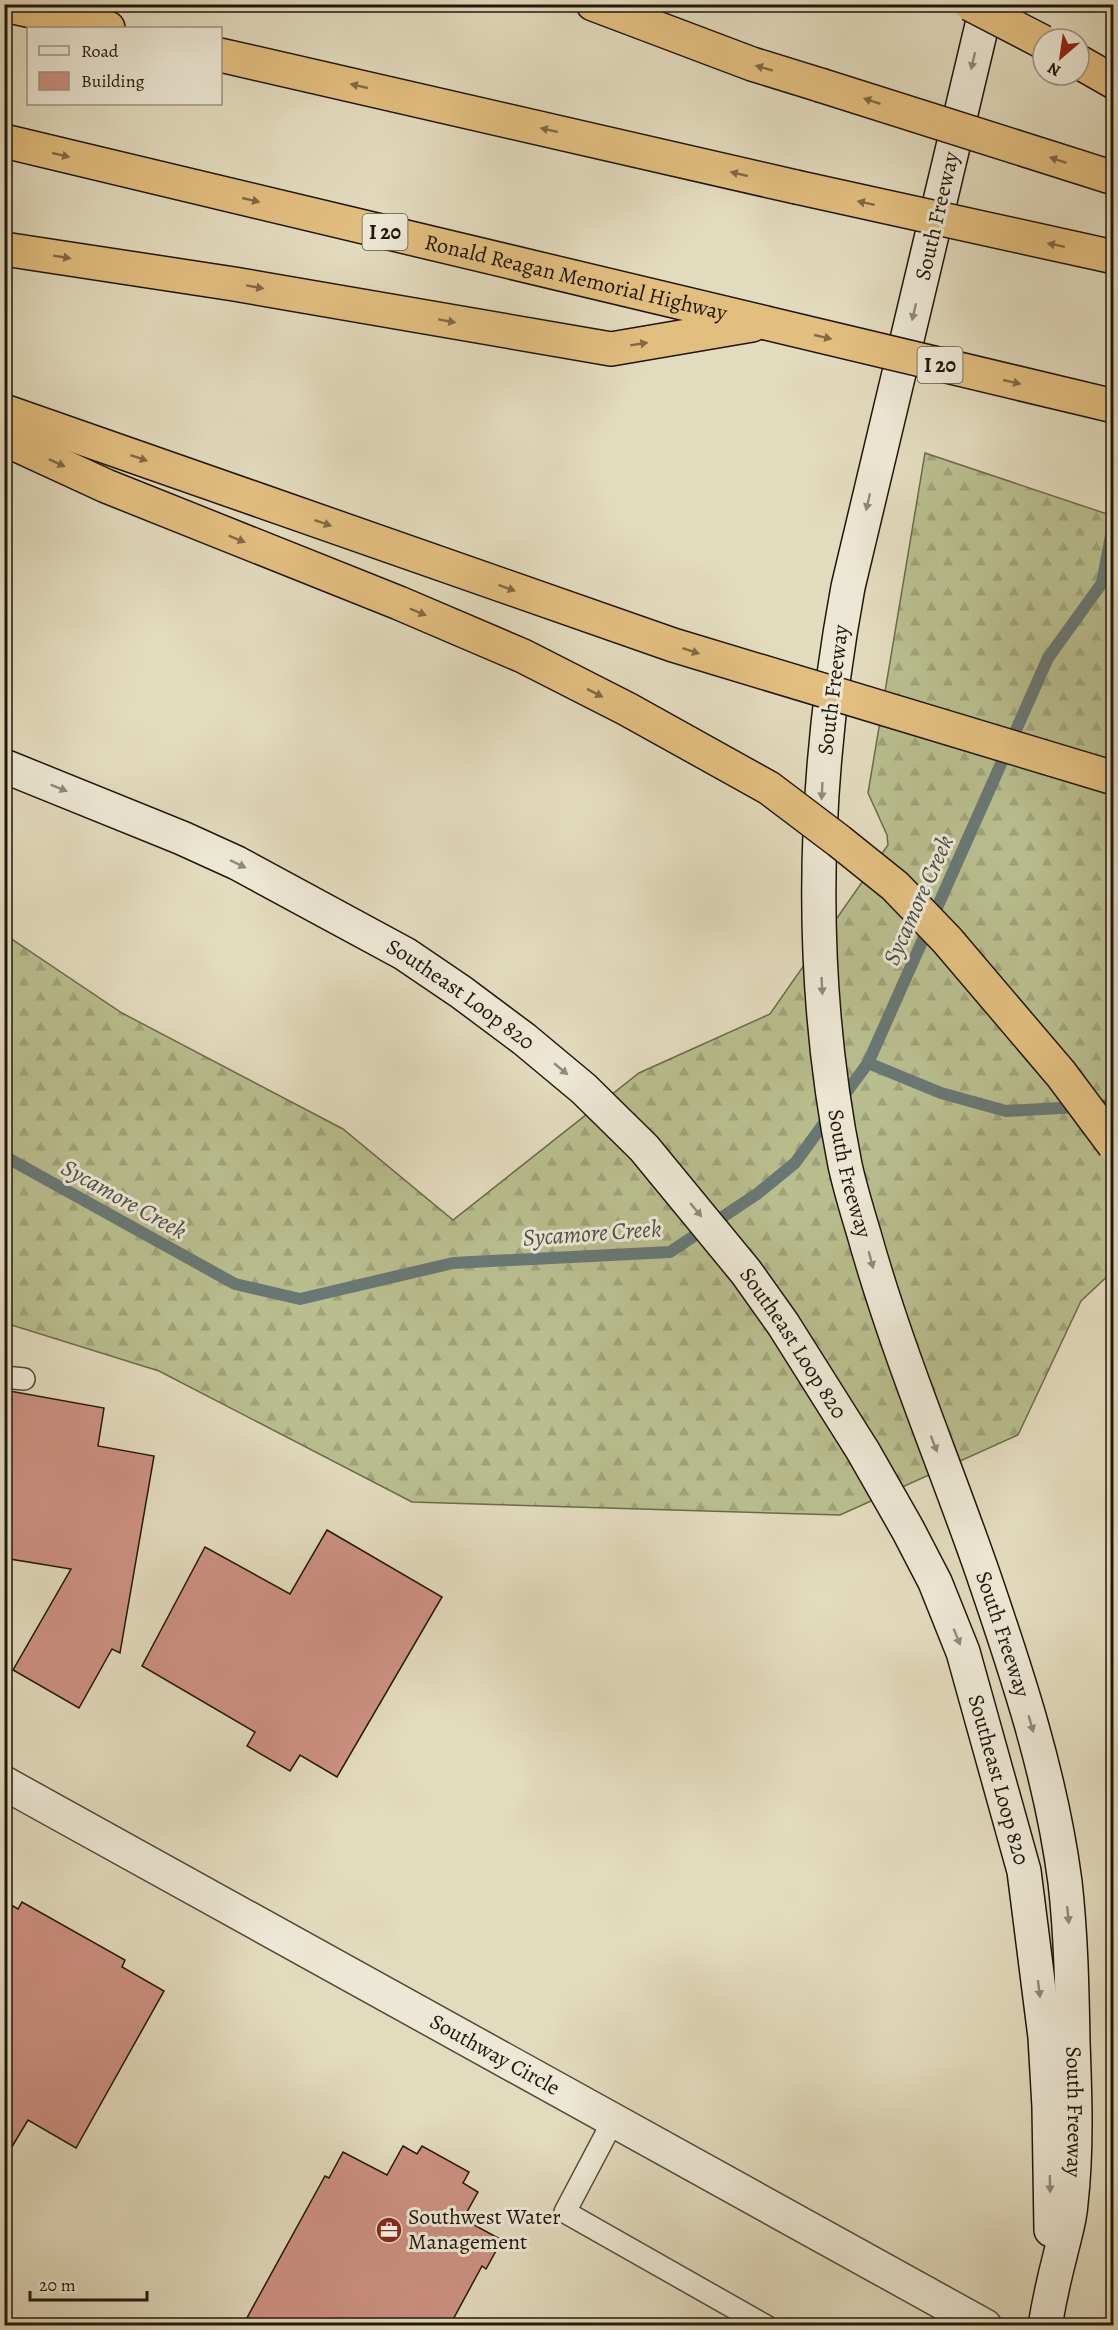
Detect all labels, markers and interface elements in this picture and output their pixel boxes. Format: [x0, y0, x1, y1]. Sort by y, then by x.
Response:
legend [27, 27, 222, 105]
north arrow [1031, 27, 1091, 87]
text: Road [81, 39, 119, 63]
one-way arrow [968, 52, 978, 71]
text: N [1043, 57, 1065, 82]
one-way arrow [755, 63, 773, 72]
text: Building [81, 69, 145, 93]
one-way arrow [350, 81, 368, 91]
one-way arrow [863, 96, 881, 105]
one-way arrow [540, 125, 558, 135]
street label: South Freeway [908, 149, 966, 283]
one-way arrow [52, 150, 71, 160]
one-way arrow [1049, 155, 1067, 164]
one-way arrow [730, 169, 748, 179]
one-way arrow [242, 196, 260, 206]
one-way arrow [856, 198, 875, 207]
road number: I 20 [362, 214, 408, 250]
street label: Ronald Reagan Memorial Highway [422, 227, 730, 328]
one-way arrow [1047, 240, 1066, 249]
one-way arrow [53, 252, 72, 261]
one-way arrow [246, 283, 265, 292]
one-way arrow [908, 303, 918, 322]
one-way arrow [438, 316, 457, 325]
one-way arrow [813, 332, 832, 342]
one-way arrow [630, 339, 649, 348]
road number: I 20 [918, 347, 962, 383]
one-way arrow [1003, 378, 1022, 387]
one-way arrow [130, 453, 148, 463]
one-way arrow [49, 459, 66, 468]
one-way arrow [863, 493, 873, 511]
one-way arrow [314, 518, 332, 528]
one-way arrow [229, 534, 247, 544]
one-way arrow [498, 583, 516, 593]
one-way arrow [410, 607, 427, 616]
street label: South Freeway [810, 623, 856, 757]
one-way arrow [682, 646, 700, 656]
one-way arrow [587, 688, 604, 698]
one-way arrow [818, 781, 827, 800]
one-way arrow [50, 783, 68, 793]
water label: Sycamore Creek [875, 830, 961, 970]
one-way arrow [230, 859, 247, 868]
street label: Southeast Loop 820 [381, 932, 541, 1057]
one-way arrow [818, 976, 827, 995]
one-way arrow [553, 1063, 569, 1076]
street label: South Freeway [820, 1107, 879, 1242]
water label: Sycamore Creek [56, 1151, 193, 1247]
one-way arrow [689, 1202, 702, 1218]
water label: Sycamore Creek [522, 1212, 663, 1254]
one-way arrow [867, 1251, 876, 1269]
street label: Southeast Loop 820 [732, 1261, 854, 1425]
one-way arrow [929, 1435, 939, 1453]
street label: South Freeway [968, 1567, 1038, 1701]
one-way arrow [952, 1628, 962, 1646]
street label: Southeast Loop 820 [961, 1691, 1037, 1868]
one-way arrow [1027, 1715, 1037, 1733]
one-way arrow [1063, 1905, 1073, 1924]
one-way arrow [1034, 1980, 1044, 1999]
street label: Southway Circle [424, 2007, 565, 2103]
street label: South Freeway [1058, 2046, 1090, 2178]
one-way arrow [1045, 2174, 1055, 2193]
place label: Southwest Water Management [408, 2202, 561, 2257]
office icon: Southwest Water Management [374, 2215, 404, 2245]
scale bar [30, 2264, 147, 2302]
text: 20 m [39, 2273, 76, 2297]

